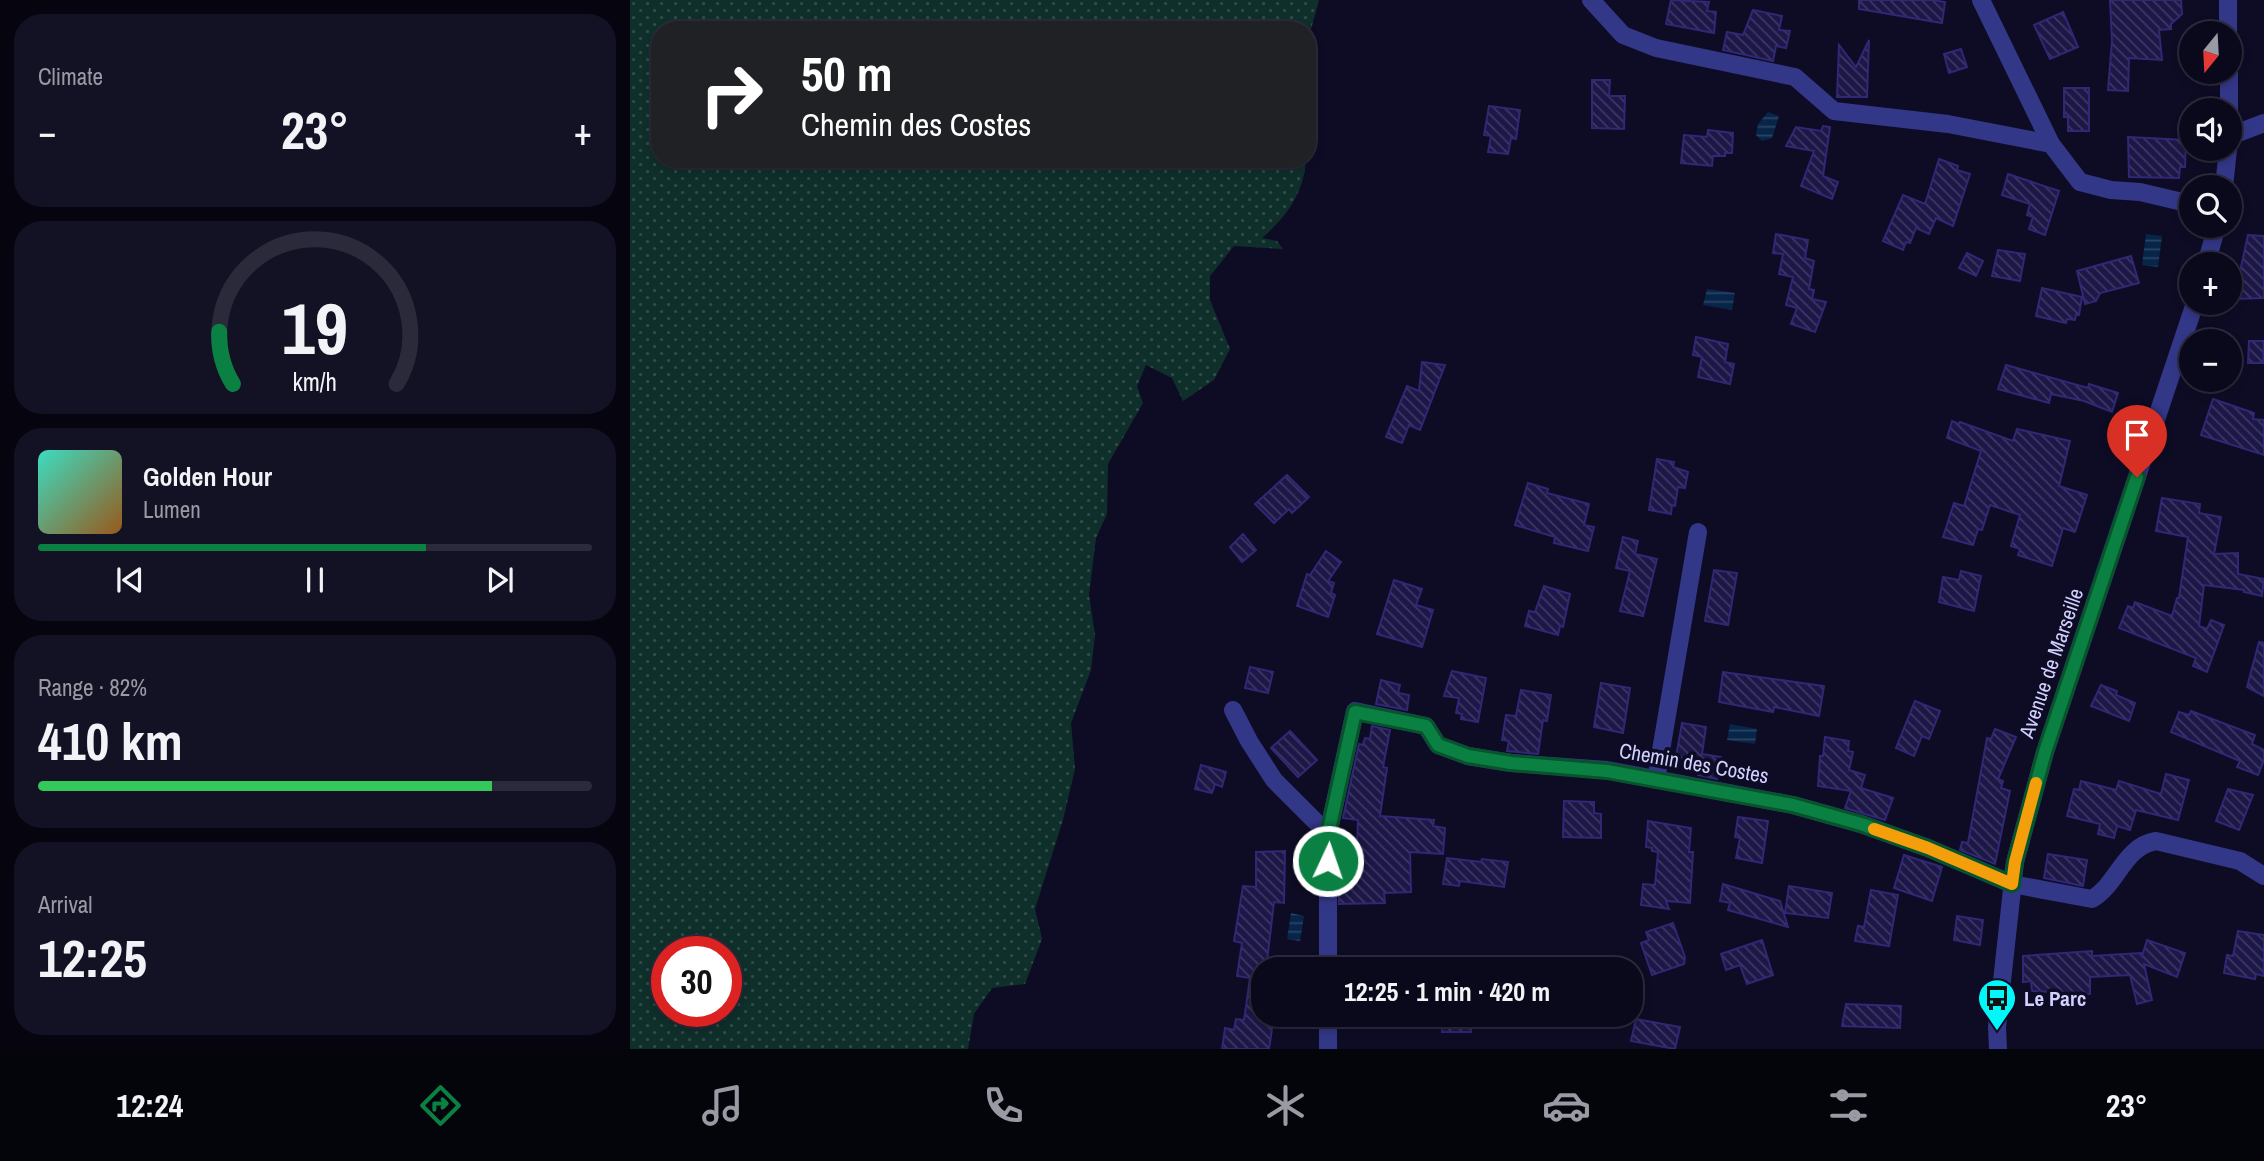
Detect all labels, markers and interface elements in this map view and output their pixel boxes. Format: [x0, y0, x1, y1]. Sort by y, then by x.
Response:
north arrow [2179, 21, 2242, 84]
map controls [2179, 21, 2242, 392]
text: 50 m [801, 40, 893, 106]
icon: right [686, 49, 777, 140]
text: Climate [38, 61, 103, 92]
text: 23° [281, 95, 349, 165]
button: sound [2179, 98, 2242, 161]
text: Chemin des Costes [801, 103, 1031, 146]
text: − [38, 106, 56, 157]
text: + [574, 106, 592, 157]
button: search [2179, 175, 2242, 238]
button: + [2179, 252, 2242, 315]
text: 19 [282, 279, 348, 377]
button: − [2179, 329, 2242, 392]
text: km/h [293, 364, 337, 398]
pin [2107, 405, 2167, 477]
icon: arrive [2118, 416, 2156, 454]
text: Golden Hour [143, 459, 272, 494]
text: Lumen [143, 494, 201, 525]
icon: previous [111, 561, 149, 599]
icon: pause [296, 561, 334, 599]
icon: next [481, 561, 519, 599]
street label: Avenue de Marseille [2011, 584, 2090, 743]
text: Range · 82% [38, 672, 147, 703]
text: 410 km [38, 706, 183, 776]
street label: Chemin des Costes [1617, 736, 1771, 790]
position arrow [1291, 824, 1365, 898]
text: Arrival [38, 889, 93, 920]
text: 12:25 [38, 923, 147, 993]
speed limit sign: 30 [651, 936, 742, 1027]
text: 12:25 · 1 min · 420 m [1344, 974, 1550, 1009]
bus stop icon: Le Parc [1976, 977, 2018, 1032]
place label: Le Parc [2024, 984, 2086, 1013]
icon: directions [416, 1081, 465, 1130]
icon: music [698, 1081, 747, 1130]
icon: phone [979, 1081, 1028, 1130]
icon: climate [1261, 1081, 1310, 1130]
icon: car [1542, 1081, 1591, 1130]
icon: filters [1824, 1081, 1873, 1130]
text: 12:24 [116, 1084, 183, 1127]
text: 23° [2106, 1084, 2148, 1127]

